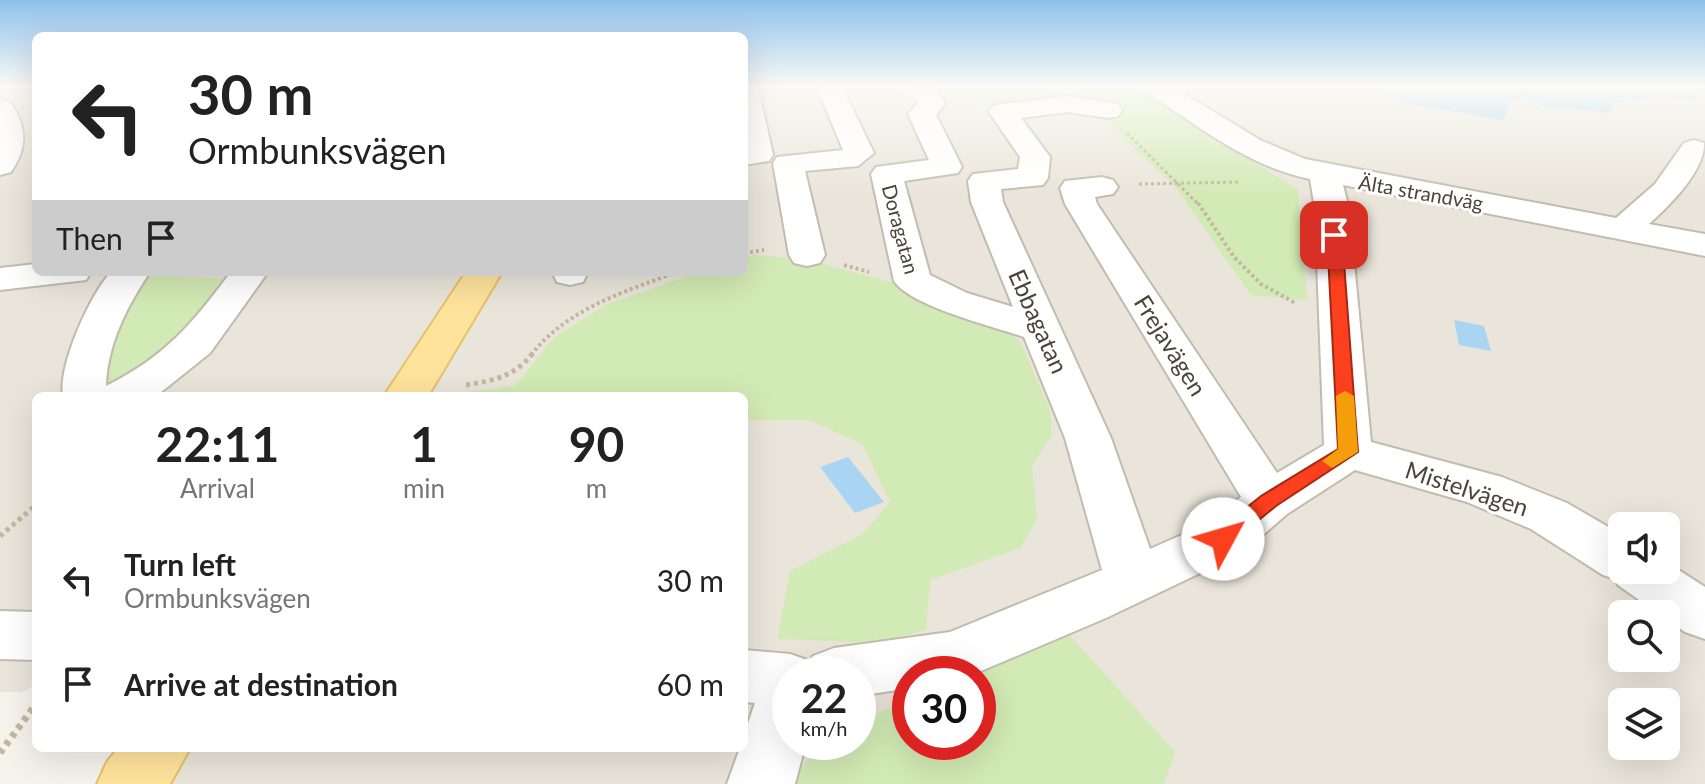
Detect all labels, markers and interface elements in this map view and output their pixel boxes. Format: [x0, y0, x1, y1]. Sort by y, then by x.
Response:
text: 30 m [188, 60, 313, 127]
icon: left [56, 64, 160, 168]
text: Ormbunksvägen [188, 128, 447, 172]
street label: Älta strandväg [1357, 169, 1485, 215]
street label: Doragatan [878, 181, 924, 277]
pin [1300, 201, 1368, 269]
icon: arrive [1312, 213, 1356, 257]
icon: arrive [139, 216, 183, 260]
text: Then [56, 220, 123, 256]
street label: Ebbagatan [1003, 265, 1075, 377]
street label: Frejavägen [1129, 289, 1213, 401]
text: 22:11 [156, 415, 279, 472]
text: 1 [410, 415, 438, 472]
text: 90 [569, 415, 624, 472]
street label: Mistelvägen [1402, 455, 1532, 521]
text: Arrival [180, 472, 255, 504]
text: min [403, 472, 445, 504]
text: m [586, 472, 607, 504]
position arrow [1181, 497, 1265, 581]
map controls [1608, 512, 1680, 760]
button: sound [1608, 512, 1680, 584]
text: Turn left [124, 546, 236, 582]
icon: left [56, 558, 100, 602]
text: 30 m [657, 562, 724, 598]
text: Ormbunksvägen [124, 582, 311, 614]
button: search [1608, 600, 1680, 672]
speed limit sign: 30 [892, 656, 996, 760]
icon: arrive [56, 662, 100, 706]
text: Arrive at destination [124, 666, 398, 702]
text: 60 m [657, 666, 724, 702]
text: 22 [801, 674, 847, 722]
button: layers [1608, 688, 1680, 760]
text: km/h [801, 716, 847, 740]

